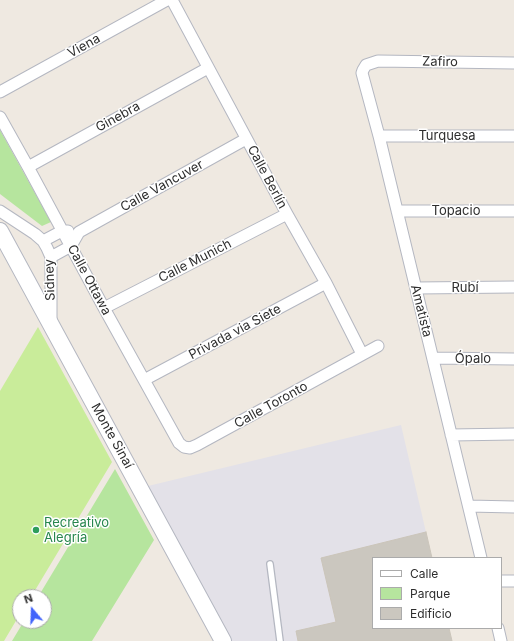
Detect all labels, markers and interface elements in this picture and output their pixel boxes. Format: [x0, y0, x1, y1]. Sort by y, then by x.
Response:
street label: Viena [65, 31, 103, 61]
street label: Zafiro [422, 54, 458, 70]
street label: Ginebra [93, 98, 143, 136]
street label: Turquesa [418, 128, 476, 144]
street label: Calle Berlín [244, 143, 290, 211]
street label: Calle Vancuver [118, 157, 206, 215]
street label: Topacio [432, 203, 480, 219]
street label: Calle Munich [156, 236, 234, 286]
street label: Calle Ottawa [64, 242, 114, 318]
street label: Sidney [41, 259, 59, 301]
street label: Rubí [451, 280, 479, 296]
street label: Amatista [407, 283, 435, 339]
street label: Privada via Siete [186, 301, 284, 363]
street label: Ópalo [455, 351, 491, 367]
street label: Calle Toronto [232, 378, 310, 432]
street label: Monte Sinaí [88, 401, 136, 471]
place label: Recreativo Alegría [44, 515, 109, 546]
marker: Recreativo Alegría [31, 525, 41, 535]
legend [372, 557, 502, 629]
text: Calle [410, 566, 438, 581]
text: Parque [410, 586, 450, 601]
north arrow [12, 589, 52, 629]
text: N [22, 591, 35, 607]
text: Edificio [410, 606, 452, 621]

